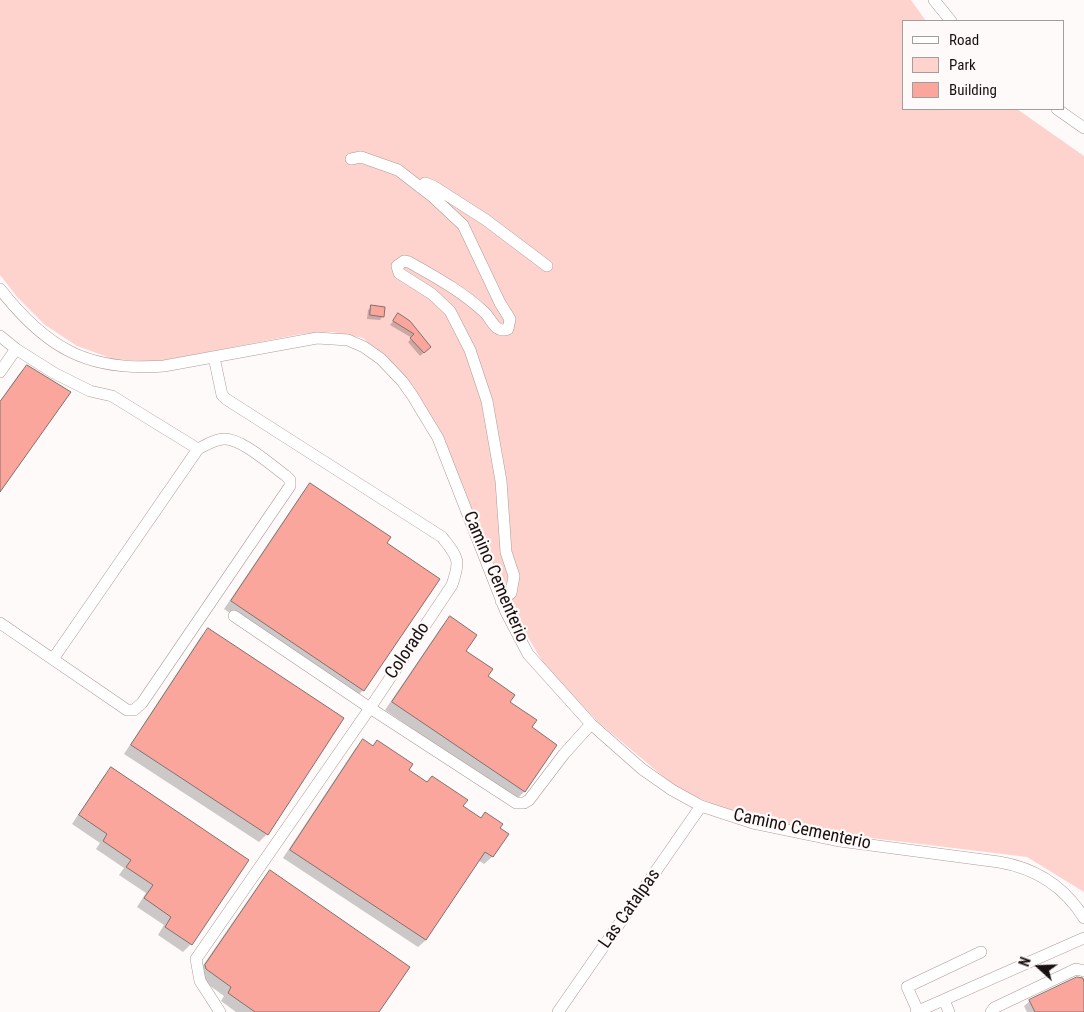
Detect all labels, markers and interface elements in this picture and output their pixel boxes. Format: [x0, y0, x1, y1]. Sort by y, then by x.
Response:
legend [902, 20, 1064, 110]
text: Road [949, 31, 979, 49]
text: Park [949, 56, 976, 74]
text: Building [949, 81, 997, 99]
street label: Camino Cementerio [458, 508, 532, 646]
street label: Colorado [381, 618, 435, 684]
street label: Camino Cementerio [731, 805, 873, 855]
street label: Las Catalpas [595, 865, 665, 953]
north arrow [1014, 942, 1064, 992]
text: N [1016, 955, 1034, 969]

